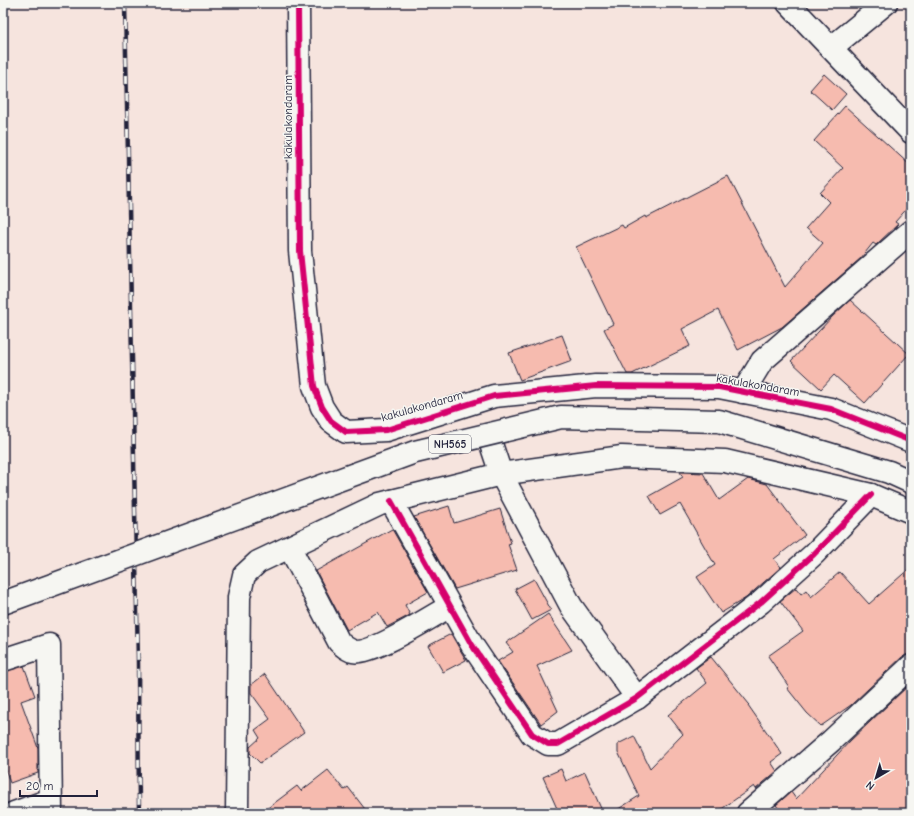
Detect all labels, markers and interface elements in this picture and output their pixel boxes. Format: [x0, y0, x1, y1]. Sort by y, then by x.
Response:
street label: kakulakondaram [281, 75, 295, 159]
street label: kakulakondaram [715, 371, 801, 399]
street label: kakulakondaram [380, 388, 464, 424]
road number: NH565 [429, 435, 471, 453]
north arrow [856, 758, 896, 798]
scale bar [20, 772, 97, 798]
text: N [863, 778, 877, 793]
text: 20 m [26, 779, 54, 793]

